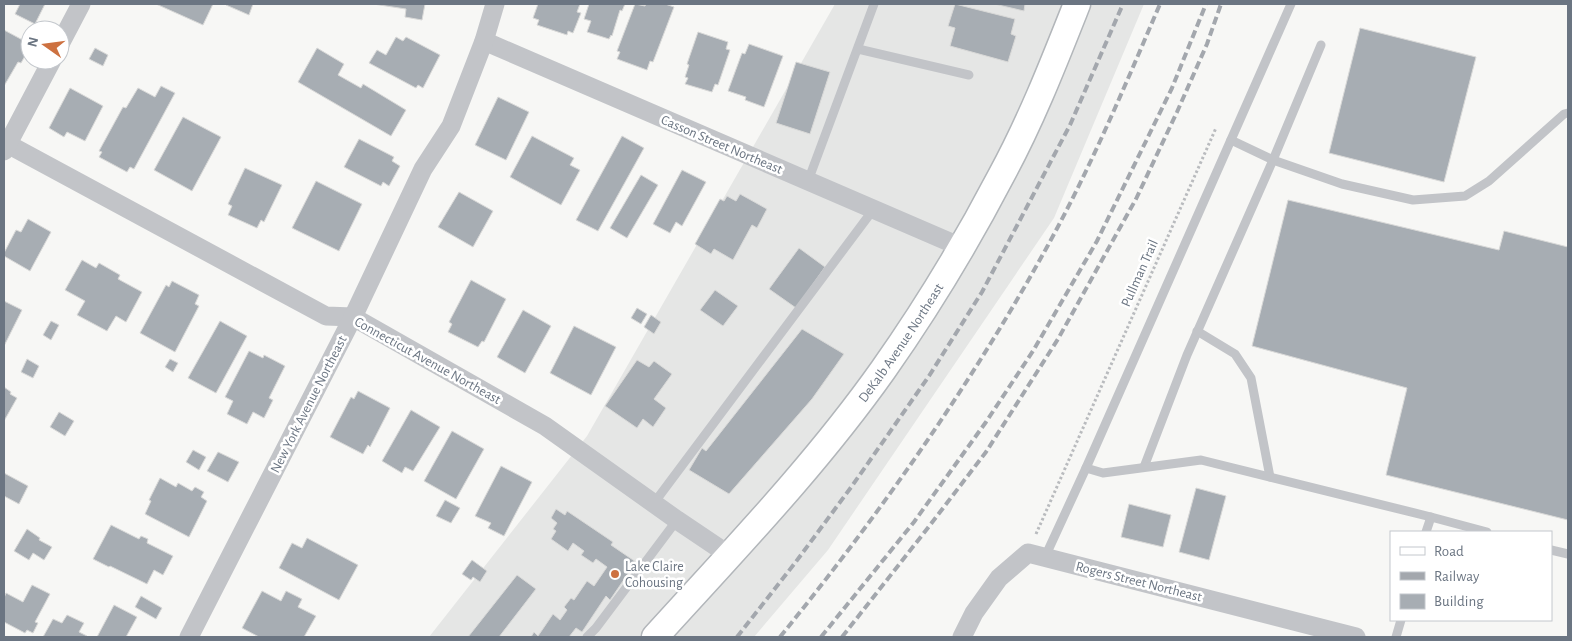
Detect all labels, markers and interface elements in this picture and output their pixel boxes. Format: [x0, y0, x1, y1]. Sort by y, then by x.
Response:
north arrow [20, 20, 70, 70]
text: N [25, 36, 41, 49]
street label: Casson Street Northeast [659, 113, 785, 177]
street label: Pullman Trail [1119, 238, 1161, 309]
street label: DeKalb Avenue Northeast [856, 281, 947, 405]
street label: Connecticut Avenue Northeast [352, 315, 504, 407]
street label: New York Avenue Northeast [268, 333, 350, 475]
legend [1390, 531, 1552, 621]
text: Road [1434, 544, 1464, 559]
place label: Lake Claire Cohousing [625, 560, 684, 590]
street label: Rogers Street Northeast [1074, 560, 1204, 605]
marker: Lake Claire Cohousing [609, 568, 621, 580]
text: Railway [1434, 569, 1480, 584]
text: Building [1434, 594, 1484, 609]

